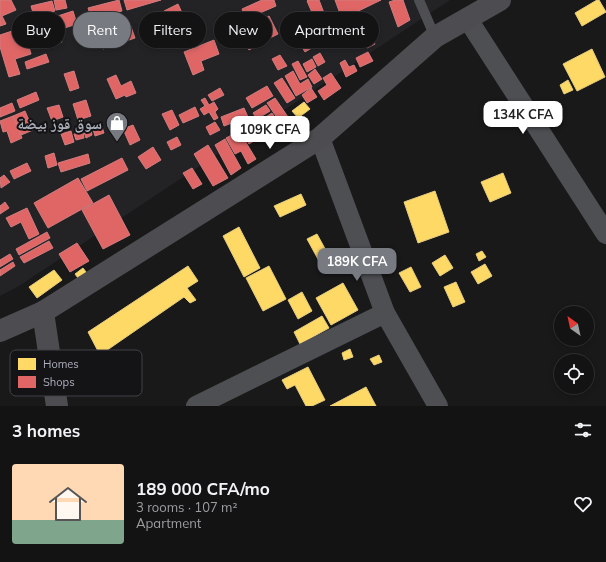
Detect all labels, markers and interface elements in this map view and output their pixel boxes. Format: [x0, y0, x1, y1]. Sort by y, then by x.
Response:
chip: Buy [12, 12, 65, 48]
chip: Rent [73, 12, 131, 48]
chip: Filters [139, 12, 206, 48]
chip: New [214, 12, 272, 48]
chip: Apartment [280, 12, 379, 48]
pin: 134K CFA [482, 101, 564, 135]
text: 134K CFA [493, 106, 554, 122]
shop icon: سوق قوز بيضة [104, 110, 130, 143]
place label: سوق قوز بيضة [18, 114, 102, 133]
pin: 109K CFA [229, 116, 311, 150]
text: 109K CFA [240, 121, 301, 137]
pin: 189K CFA [316, 248, 398, 282]
text: 189K CFA [327, 253, 388, 269]
north arrow [554, 306, 594, 346]
map controls [554, 306, 594, 394]
legend [10, 350, 142, 396]
button: locate [554, 354, 594, 394]
text: Homes [43, 357, 79, 371]
text: Shops [43, 375, 75, 389]
icon: filters [572, 419, 594, 441]
text: 3 homes [12, 420, 80, 441]
text: 189 000 CFA/mo [136, 478, 270, 499]
icon: home [44, 480, 92, 528]
icon: heart [572, 493, 594, 515]
text: 3 rooms · 107 m² [136, 499, 237, 515]
text: Apartment [136, 515, 201, 531]

